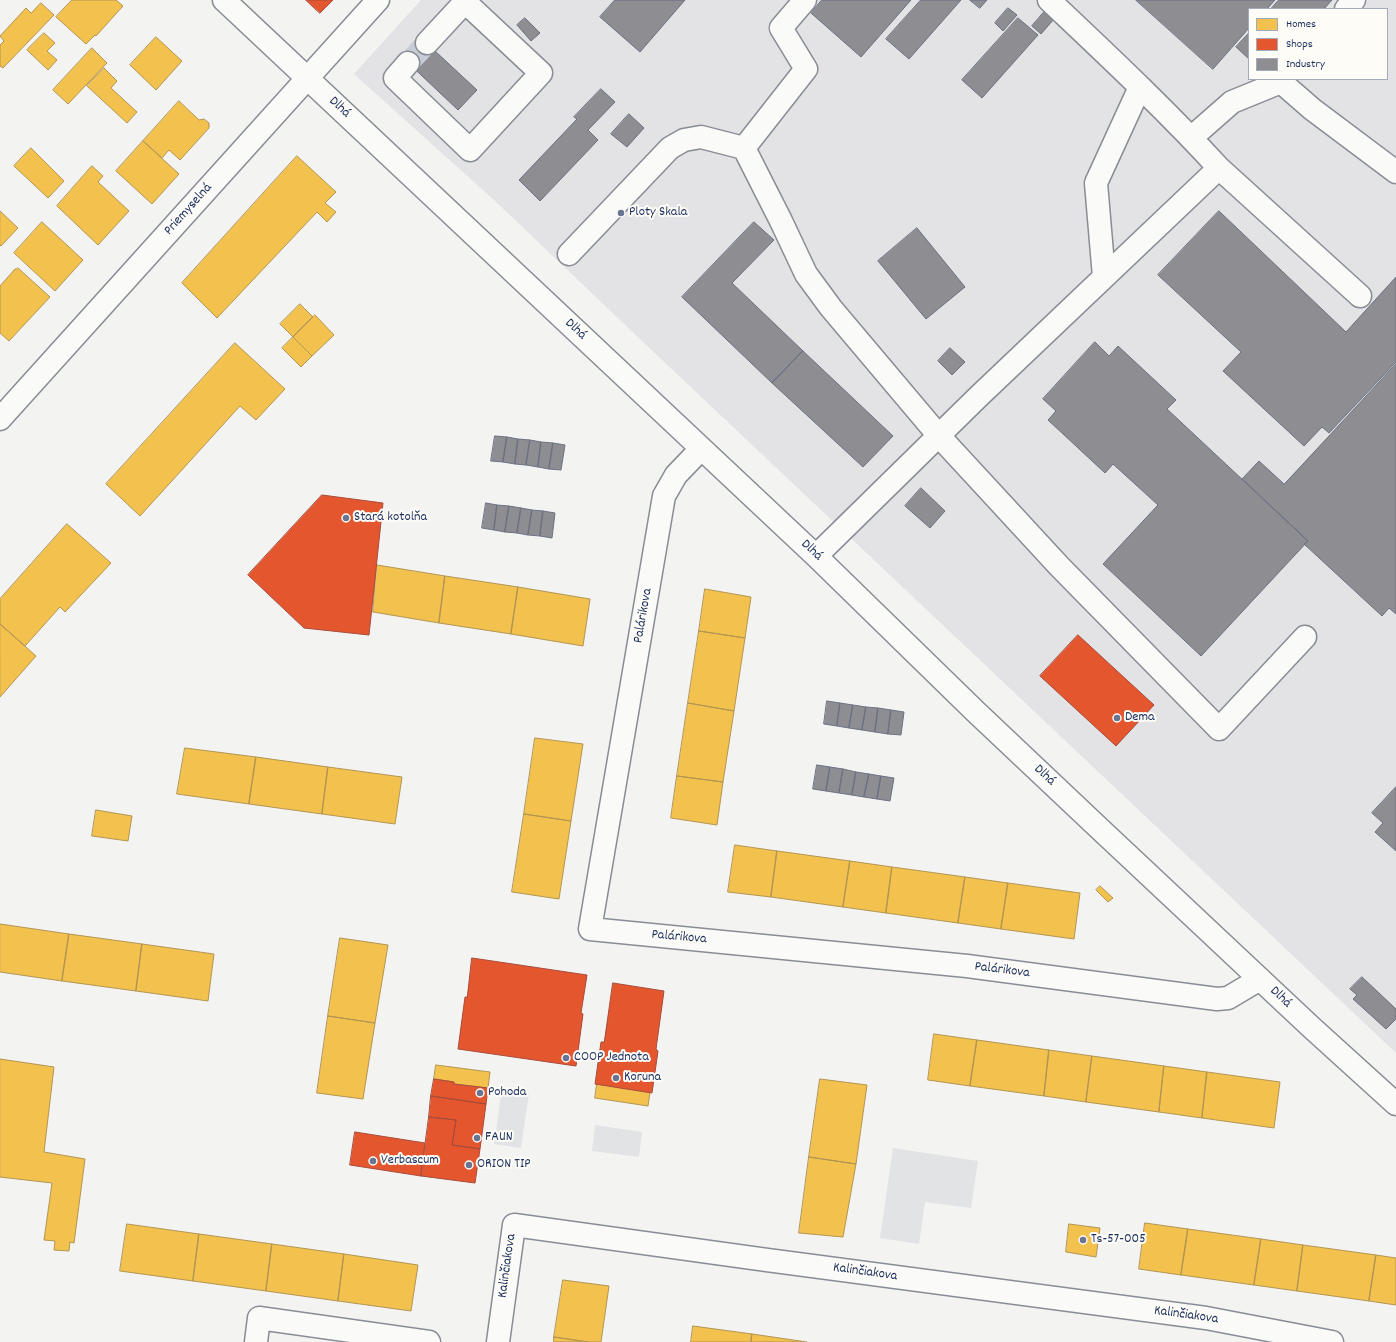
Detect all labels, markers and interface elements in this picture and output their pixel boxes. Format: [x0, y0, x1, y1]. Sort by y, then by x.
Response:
legend [1248, 8, 1388, 80]
text: Homes [1286, 16, 1316, 33]
text: Shops [1286, 36, 1313, 53]
text: Industry [1286, 56, 1325, 73]
street label: Dlhá [325, 94, 353, 122]
street label: Priemyselná [161, 180, 217, 240]
place label: Ploty Skala [629, 205, 687, 221]
marker: Ploty Skala [616, 208, 626, 218]
street label: Dlhá [561, 316, 589, 344]
place label: Stará kotolňa [354, 510, 427, 526]
marker: Stará kotolňa [341, 513, 351, 523]
street label: Dlhá [797, 537, 825, 565]
street label: Palárikova [631, 587, 657, 645]
place label: Dema [1125, 710, 1155, 726]
marker: Dema [1112, 713, 1122, 723]
street label: Dlhá [1030, 762, 1058, 790]
street label: Palárikova [651, 927, 707, 949]
street label: Palárikova [973, 959, 1031, 983]
street label: Dlhá [1266, 984, 1294, 1012]
place label: COOP Jednota [574, 1050, 649, 1066]
marker: COOP Jednota [561, 1053, 571, 1063]
place label: Koruna [624, 1070, 661, 1086]
marker: Koruna [611, 1073, 621, 1083]
place label: Pohoda [488, 1085, 526, 1101]
marker: Pohoda [475, 1088, 485, 1098]
place label: FAUN [485, 1130, 513, 1146]
marker: FAUN [472, 1133, 482, 1143]
place label: Verbascum [381, 1153, 439, 1169]
marker: Verbascum [368, 1156, 378, 1166]
place label: ORION TIP [477, 1157, 531, 1173]
marker: ORION TIP [464, 1160, 474, 1170]
place label: Ts-57-005 [1091, 1232, 1146, 1248]
street label: Kalinčiakova [495, 1233, 521, 1299]
marker: Ts-57-005 [1078, 1235, 1088, 1245]
street label: Kalinčiakova [832, 1260, 898, 1286]
street label: Kalinčiakova [1153, 1303, 1219, 1329]

